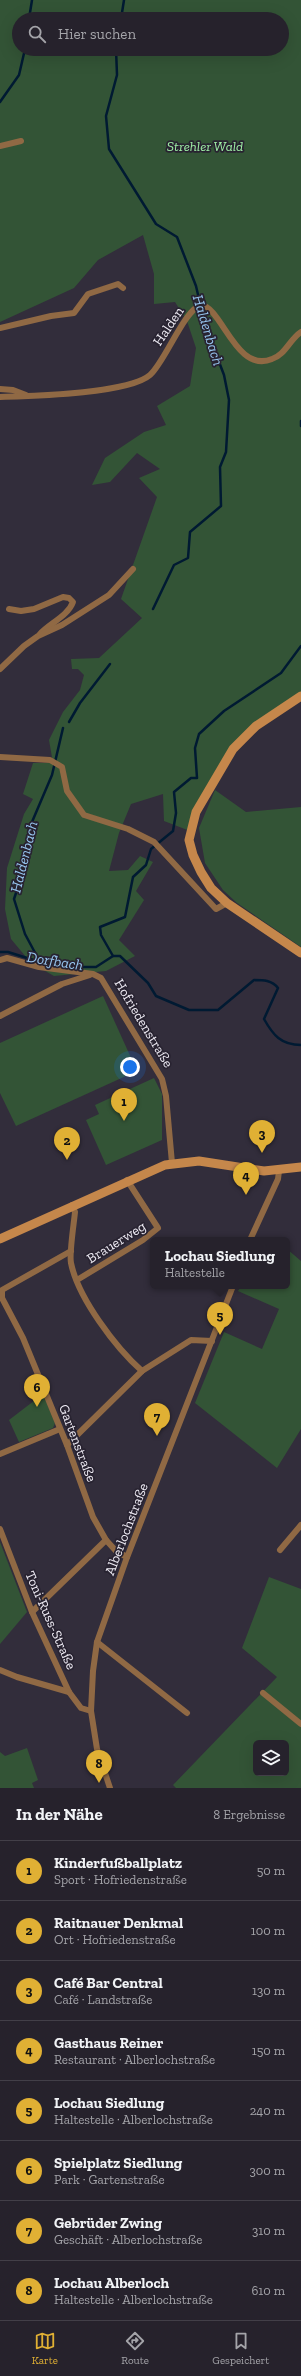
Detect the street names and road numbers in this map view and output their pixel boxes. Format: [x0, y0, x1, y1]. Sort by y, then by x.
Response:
street label: Halden [149, 304, 188, 349]
street label: Hofriedenstraße [110, 976, 177, 1071]
street label: Brauerweg [84, 1217, 149, 1267]
street label: Gartenstraße [55, 1402, 100, 1485]
street label: Alberlochstraße [101, 1480, 152, 1578]
street label: Toni-Russ-Straße [21, 1568, 80, 1672]

